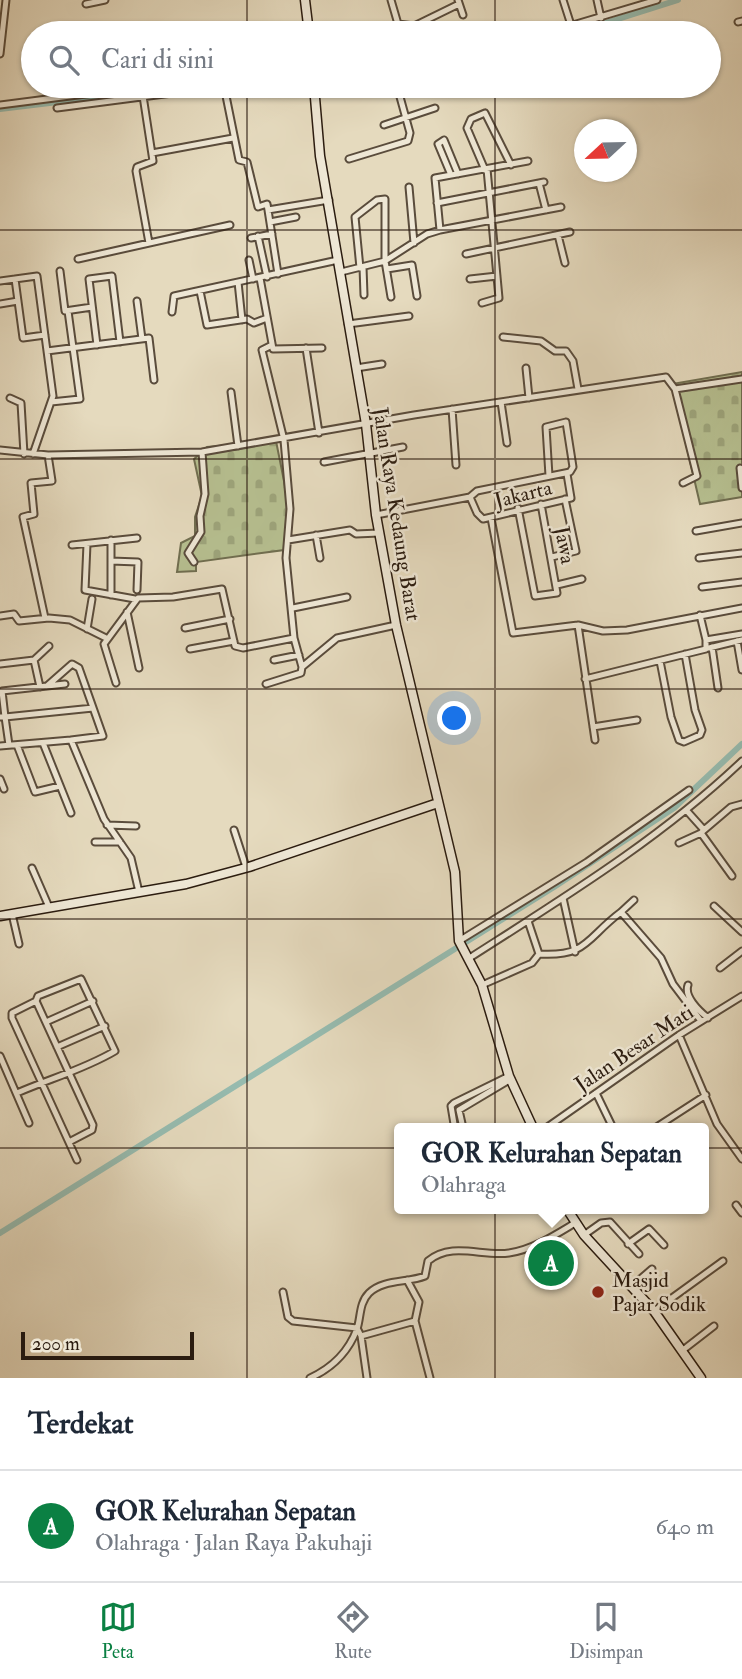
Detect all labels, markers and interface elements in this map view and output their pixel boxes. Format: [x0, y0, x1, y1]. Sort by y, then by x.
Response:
search box [21, 21, 721, 98]
icon: search [45, 41, 83, 79]
text: Cari di sini [101, 44, 214, 76]
north arrow [574, 119, 637, 182]
street label: Jalan Raya Kedaung Barat [366, 404, 427, 623]
street label: Jakarta [491, 474, 555, 515]
street label: Jawa [547, 523, 581, 567]
your location [437, 701, 471, 735]
street label: Jalan Besar Mati [569, 998, 699, 1099]
popup [394, 1123, 709, 1214]
text: GOR Kelurahan Sepatan [421, 1138, 682, 1170]
text: Olahraga [421, 1170, 506, 1199]
pin: A [528, 1237, 574, 1289]
place label: Masjid Pajar Sodik [612, 1267, 706, 1318]
marker: Masjid Pajar Sodik [590, 1284, 606, 1300]
scale bar [21, 1329, 194, 1361]
text: 200 m [32, 1332, 80, 1356]
text: Terdekat [28, 1405, 133, 1442]
text: GOR Kelurahan Sepatan [95, 1496, 356, 1528]
text: A [44, 1512, 58, 1541]
text: 640 m [656, 1512, 714, 1541]
text: Olahraga · Jalan Raya Pakuhaji [95, 1528, 372, 1557]
tab: Peta [99, 1598, 137, 1664]
tab: Rute [334, 1598, 372, 1664]
tab: Disimpan [569, 1598, 643, 1664]

